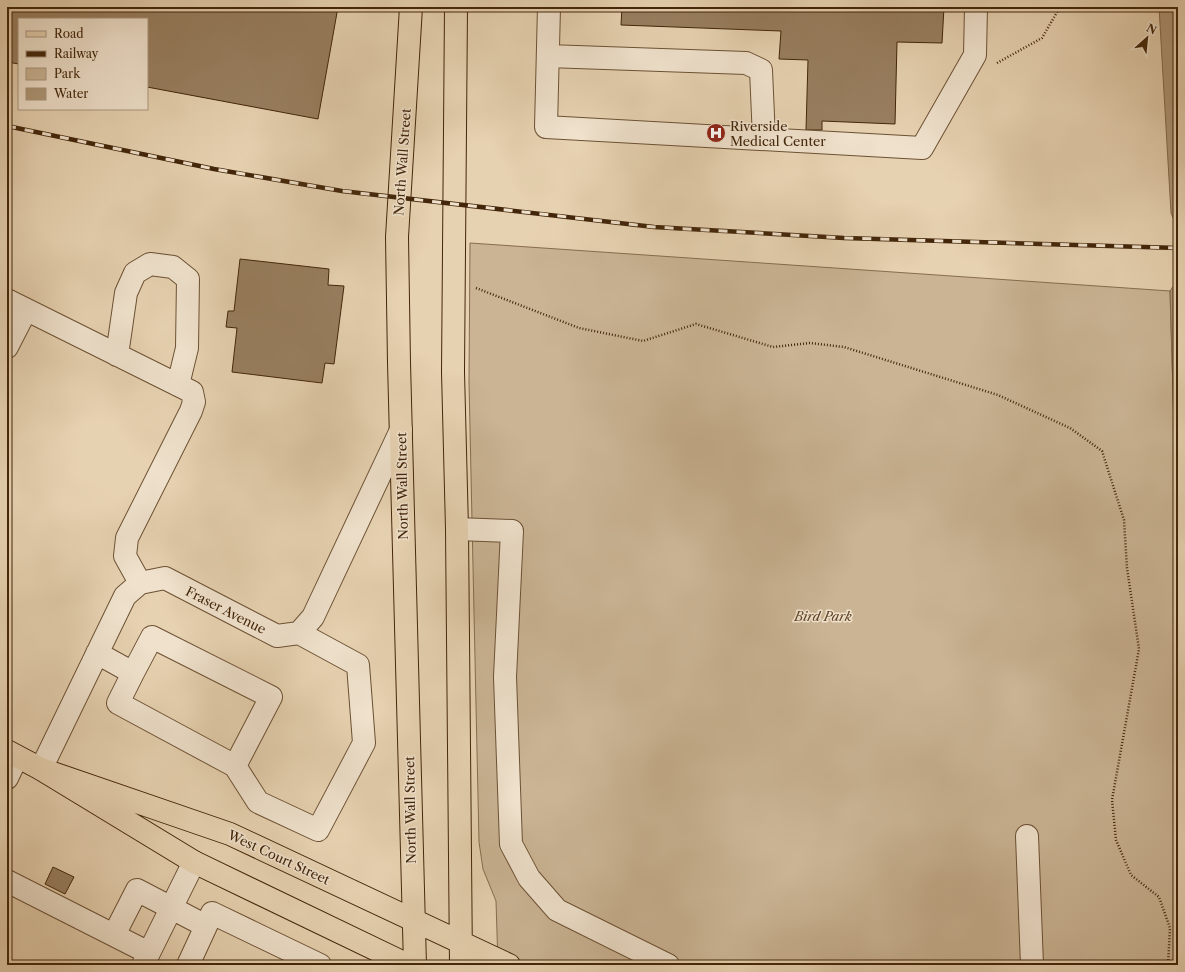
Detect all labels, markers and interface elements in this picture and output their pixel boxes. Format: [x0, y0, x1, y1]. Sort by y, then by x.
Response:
legend [18, 18, 148, 110]
north arrow [1127, 18, 1167, 58]
text: N [1144, 21, 1159, 38]
text: Road [54, 26, 84, 41]
text: Railway [54, 46, 99, 61]
text: Park [54, 66, 81, 81]
text: Water [53, 86, 88, 101]
street label: North Wall Street [390, 107, 414, 216]
place label: Riverside Medical Center [730, 118, 826, 149]
hospital icon: Riverside Medical Center [705, 122, 727, 144]
street label: North Wall Street [393, 432, 411, 540]
street label: Fraser Avenue [183, 583, 269, 637]
park label: Bird Park [793, 608, 852, 624]
street label: North Wall Street [401, 756, 419, 864]
street label: West Court Street [225, 826, 333, 888]

